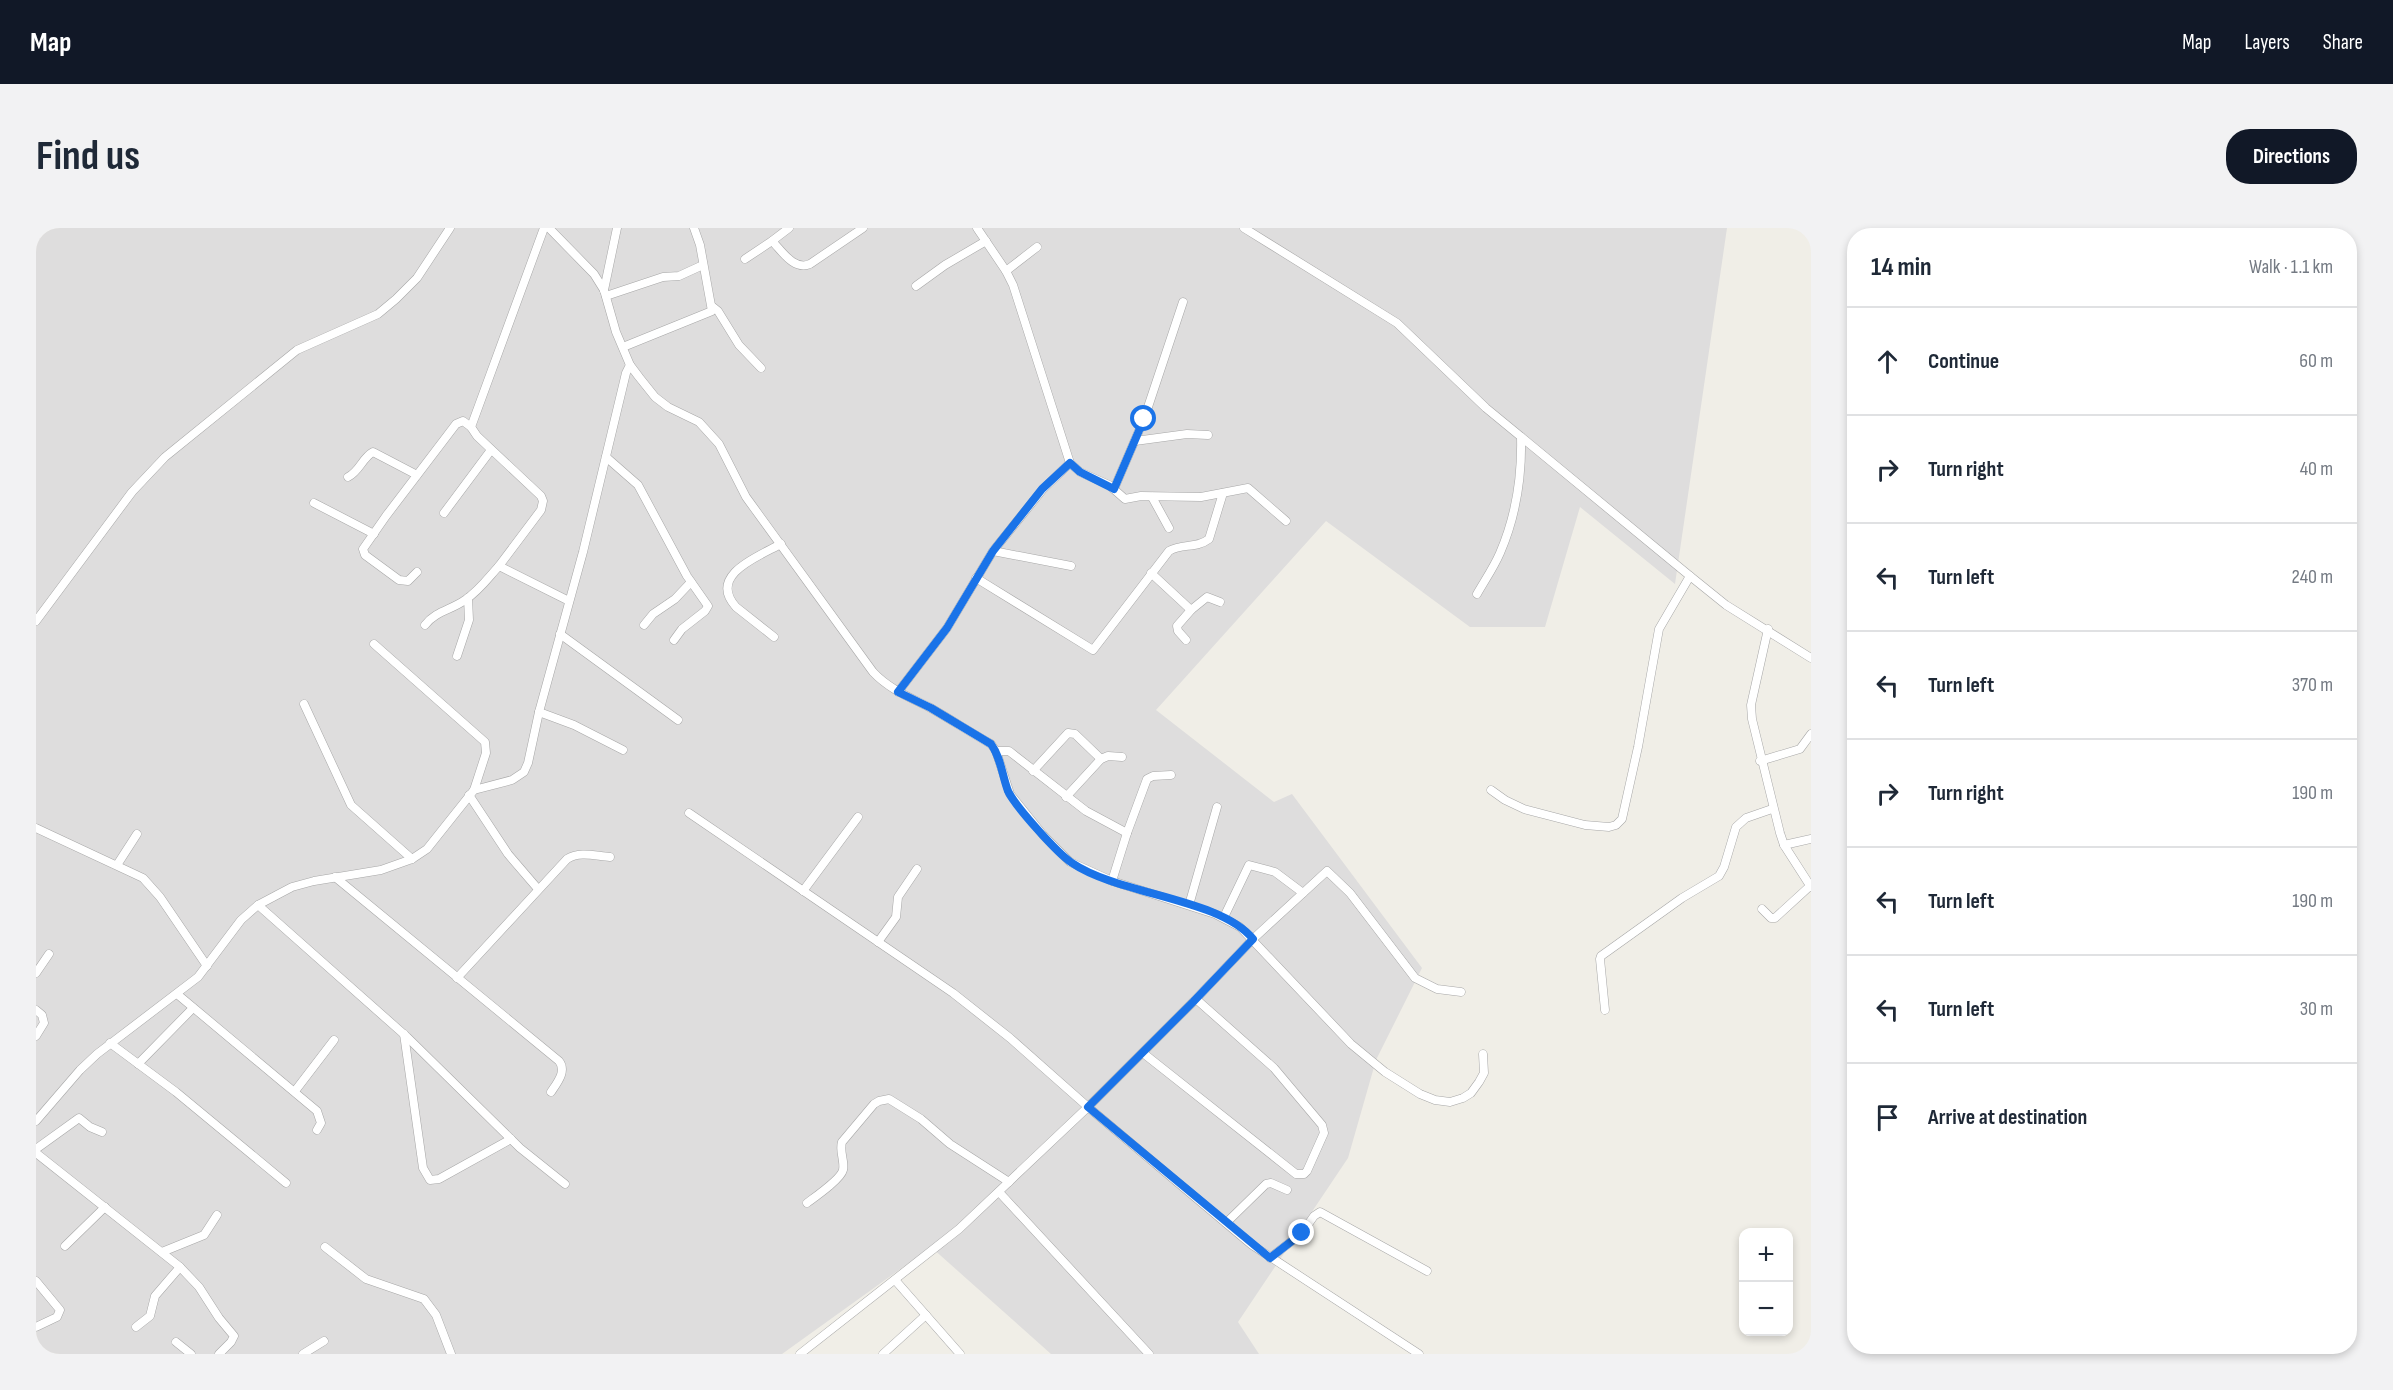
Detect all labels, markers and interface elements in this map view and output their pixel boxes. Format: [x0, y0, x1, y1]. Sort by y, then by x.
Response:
text: Map [30, 26, 71, 59]
text: Map [2182, 30, 2211, 55]
text: Layers [2244, 30, 2290, 55]
text: Share [2323, 30, 2363, 55]
button: Directions [2226, 129, 2357, 184]
text: Find us [36, 131, 140, 182]
text: 14 min [1871, 252, 1932, 283]
text: Walk · 1.1 km [2249, 255, 2333, 279]
icon: ahead [1871, 345, 1904, 378]
text: Continue [1928, 348, 1999, 375]
text: 60 m [2299, 349, 2333, 373]
route start [1130, 405, 1156, 431]
icon: right [1871, 453, 1904, 486]
text: Turn right [1928, 456, 2004, 483]
text: 40 m [2300, 457, 2333, 481]
icon: left [1871, 561, 1904, 594]
text: Turn left [1928, 564, 1994, 591]
text: 240 m [2292, 565, 2333, 589]
icon: left [1871, 669, 1904, 702]
text: Turn left [1928, 672, 1994, 699]
text: 370 m [2292, 673, 2333, 697]
icon: right [1871, 777, 1904, 810]
text: Turn right [1928, 780, 2004, 807]
text: 190 m [2292, 781, 2333, 805]
icon: left [1871, 885, 1904, 918]
text: Turn left [1928, 888, 1994, 915]
text: 190 m [2292, 889, 2333, 913]
icon: left [1871, 993, 1904, 1026]
text: Turn left [1928, 996, 1994, 1023]
text: 30 m [2300, 997, 2333, 1021]
icon: arrive [1871, 1101, 1904, 1134]
text: Arrive at destination [1928, 1104, 2087, 1131]
route end [1288, 1219, 1314, 1245]
map controls [1739, 1228, 1793, 1336]
button: + [1739, 1228, 1793, 1282]
button: − [1739, 1282, 1793, 1336]

